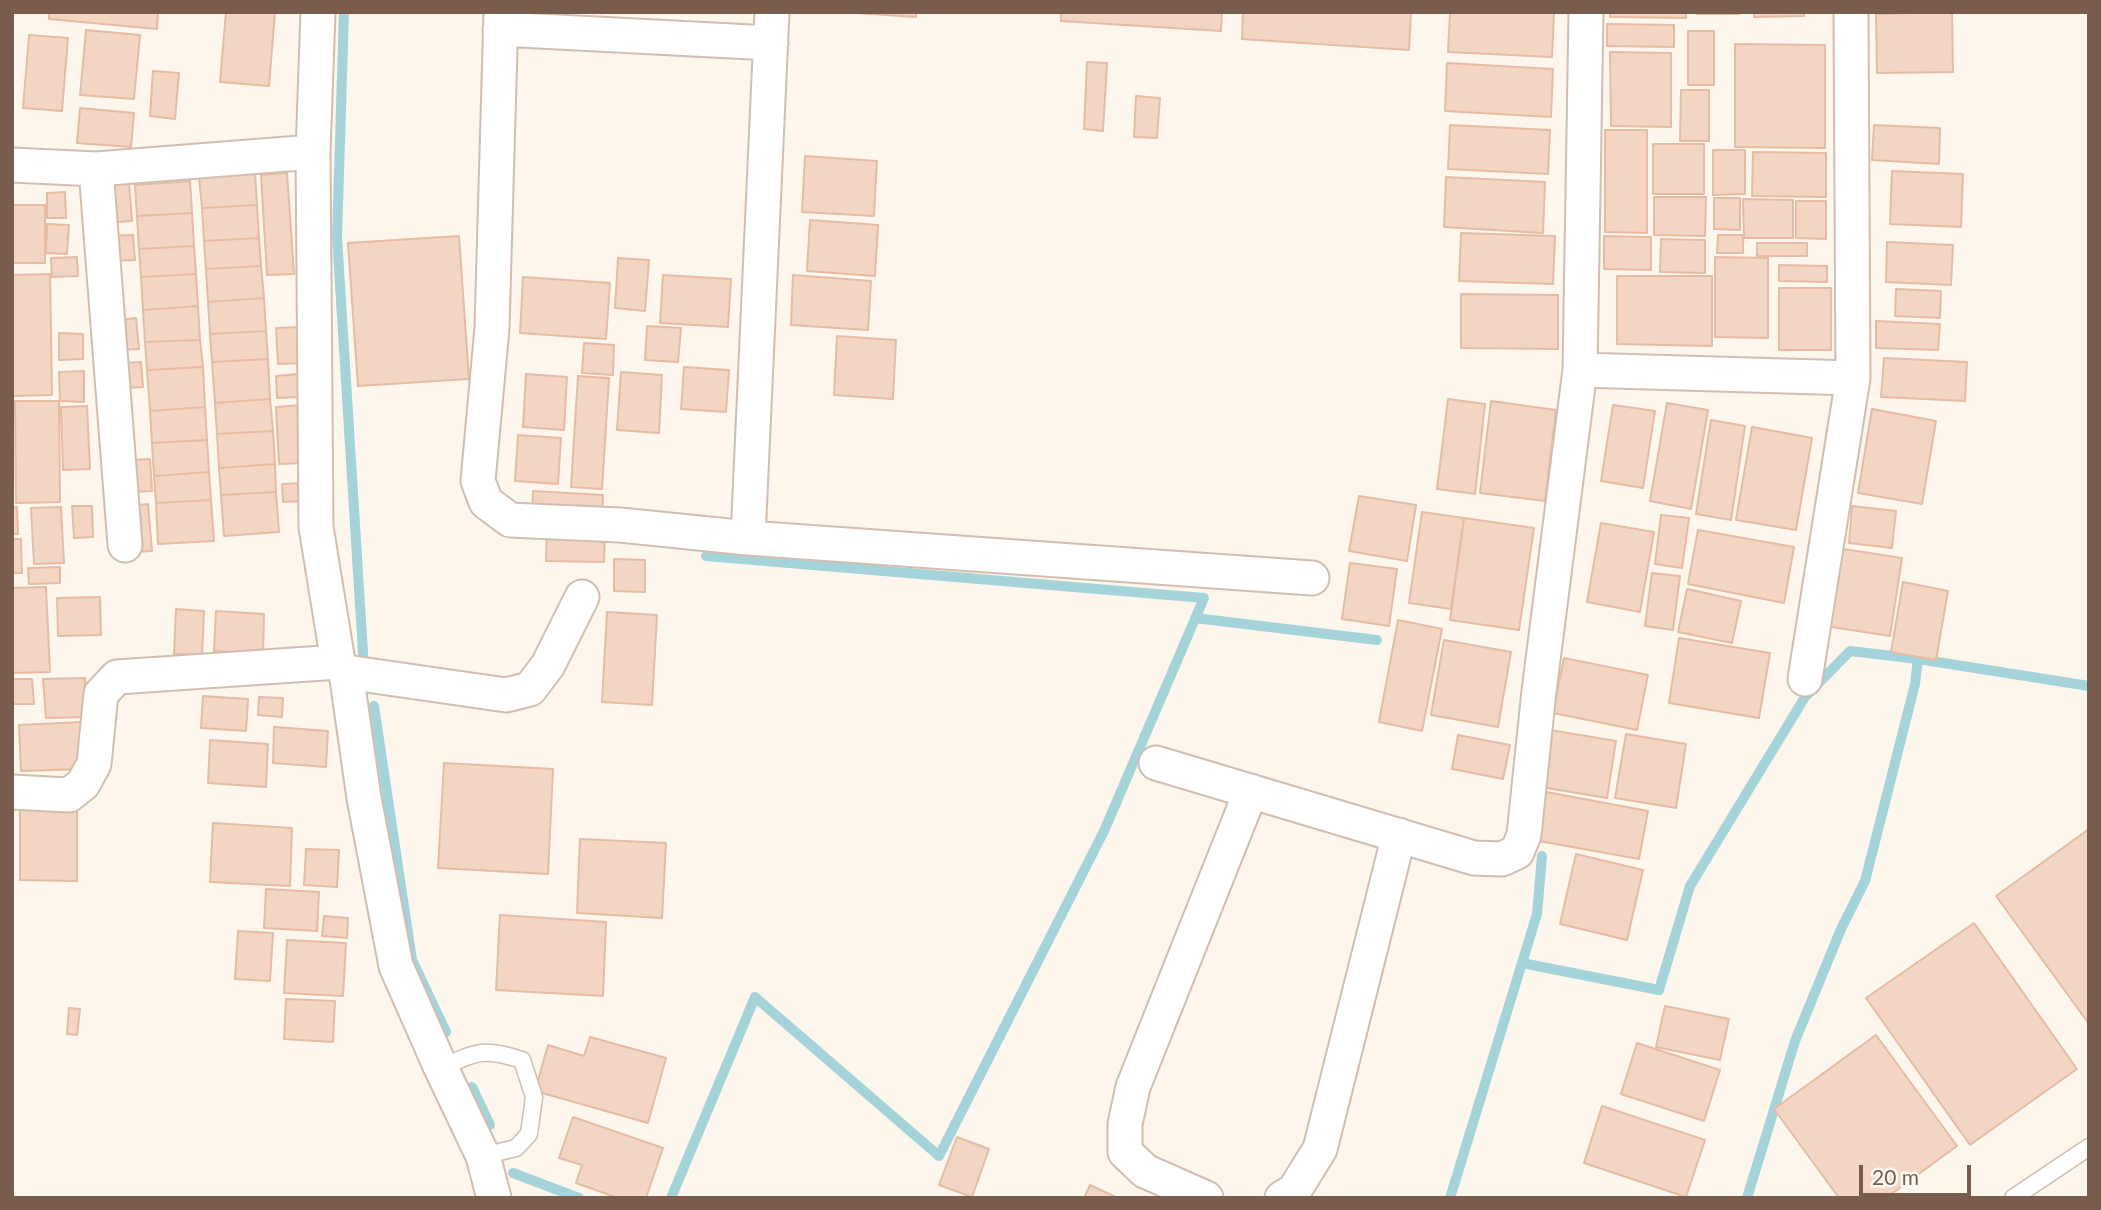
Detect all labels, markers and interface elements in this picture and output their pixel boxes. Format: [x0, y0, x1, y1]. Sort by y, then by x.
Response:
scale bar [1863, 1150, 1975, 1194]
text: 20 m [1872, 1164, 1919, 1189]

